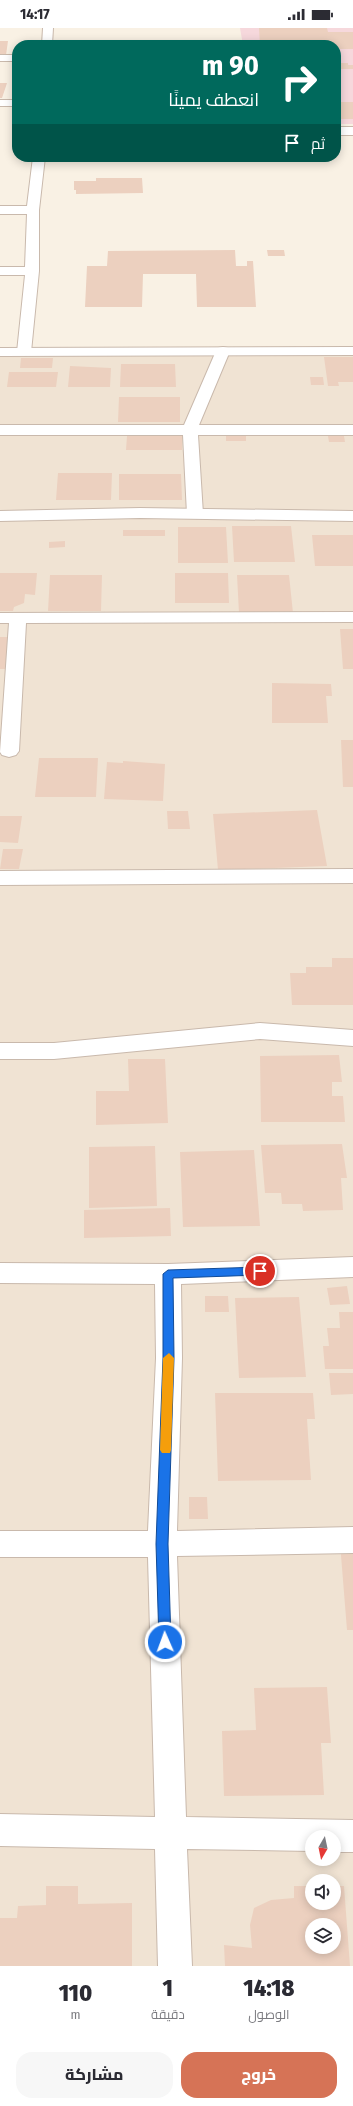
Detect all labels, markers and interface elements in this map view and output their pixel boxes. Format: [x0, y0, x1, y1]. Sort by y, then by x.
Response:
text: 14:17 [20, 5, 50, 23]
text: 90 m [202, 49, 259, 82]
icon: right [273, 56, 325, 108]
text: انعطف يمينًا [168, 89, 259, 111]
icon: arrive [281, 132, 303, 154]
text: ثم [311, 135, 325, 153]
pin [243, 1254, 277, 1288]
icon: arrive [249, 1260, 271, 1282]
position arrow [144, 1621, 186, 1663]
north arrow [305, 1830, 341, 1866]
map controls [305, 1830, 341, 1954]
button: sound [305, 1874, 341, 1910]
button: layers [305, 1918, 341, 1954]
text: 1 [163, 1974, 173, 2002]
text: 14:18 [243, 1974, 294, 2002]
text: 110 [59, 1979, 92, 2007]
text: m [70, 2007, 80, 2022]
text: دقيقة [151, 2007, 185, 2022]
text: الوصول [248, 2007, 290, 2022]
button: مشاركة [16, 2052, 173, 2098]
button: خروج [181, 2052, 337, 2098]

